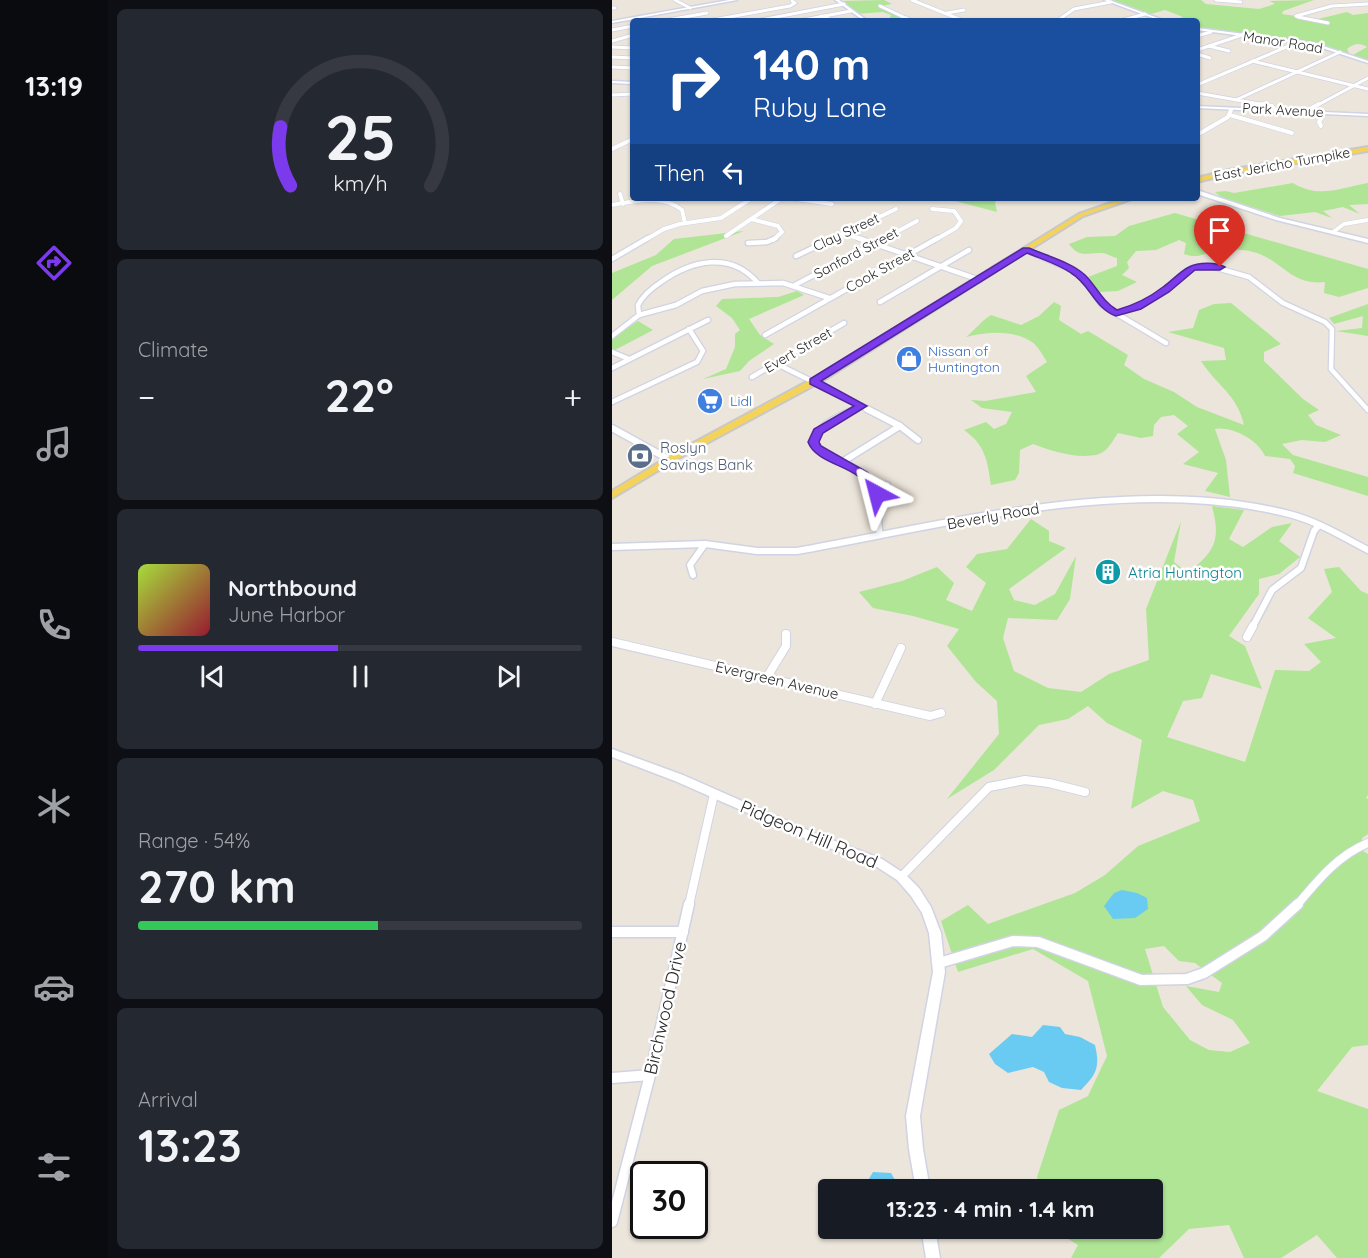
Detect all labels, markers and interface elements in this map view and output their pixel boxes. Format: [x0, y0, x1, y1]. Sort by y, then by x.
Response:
street label: Manor Road [1242, 27, 1324, 57]
text: 140 m [753, 38, 870, 91]
icon: right [654, 42, 732, 120]
text: 13:19 [25, 69, 83, 103]
text: Ruby Lane [753, 90, 887, 124]
text: 25 [324, 99, 396, 177]
street label: Park Avenue [1242, 99, 1324, 121]
street label: East Jericho Turnpike [1212, 143, 1352, 185]
icon: left [717, 156, 750, 189]
text: Then [654, 159, 705, 187]
text: km/h [333, 171, 387, 197]
pin [1194, 205, 1245, 267]
street label: Clay Street [810, 209, 882, 255]
icon: arrive [1203, 214, 1236, 247]
street label: Sanford Street [811, 223, 902, 283]
icon: directions [33, 242, 75, 284]
street label: Cook Street [843, 244, 918, 296]
street label: Evert Street [761, 323, 835, 377]
text: Climate [138, 337, 208, 362]
place label: Nissan of Huntington [928, 342, 1000, 376]
shop icon: Nissan of Huntington [894, 344, 924, 374]
text: 22° [325, 367, 394, 423]
text: − [138, 376, 155, 417]
text: + [563, 376, 582, 417]
supermarket icon: Lidl [695, 386, 725, 416]
place label: Lidl [730, 392, 752, 410]
icon: music [33, 423, 75, 465]
place label: Roslyn Savings Bank [660, 438, 753, 474]
bank icon: Roslyn Savings Bank [625, 441, 655, 471]
position arrow [845, 462, 909, 526]
street label: Beverly Road [945, 499, 1041, 533]
building icon: Atria Huntington [1093, 557, 1123, 587]
place label: Atria Huntington [1128, 563, 1242, 582]
text: Northbound [228, 574, 357, 602]
text: June Harbor [228, 602, 345, 627]
icon: phone [33, 604, 75, 646]
street label: Evergreen Avenue [713, 657, 841, 703]
icon: previous [196, 660, 229, 693]
icon: pause [344, 660, 377, 693]
icon: next [492, 660, 525, 693]
icon: climate [33, 785, 75, 827]
street label: Pidgeon Hill Road [737, 795, 881, 873]
text: Range · 54% [138, 828, 250, 853]
text: 270 km [138, 858, 296, 914]
street label: Birchwood Drive [638, 939, 692, 1077]
icon: car [33, 966, 75, 1008]
text: Arrival [138, 1087, 198, 1112]
text: 13:23 [138, 1117, 242, 1173]
icon: filters [33, 1146, 75, 1188]
speed limit sign: 30 [630, 1161, 708, 1239]
text: 13:23 · 4 min · 1.4 km [886, 1195, 1095, 1223]

